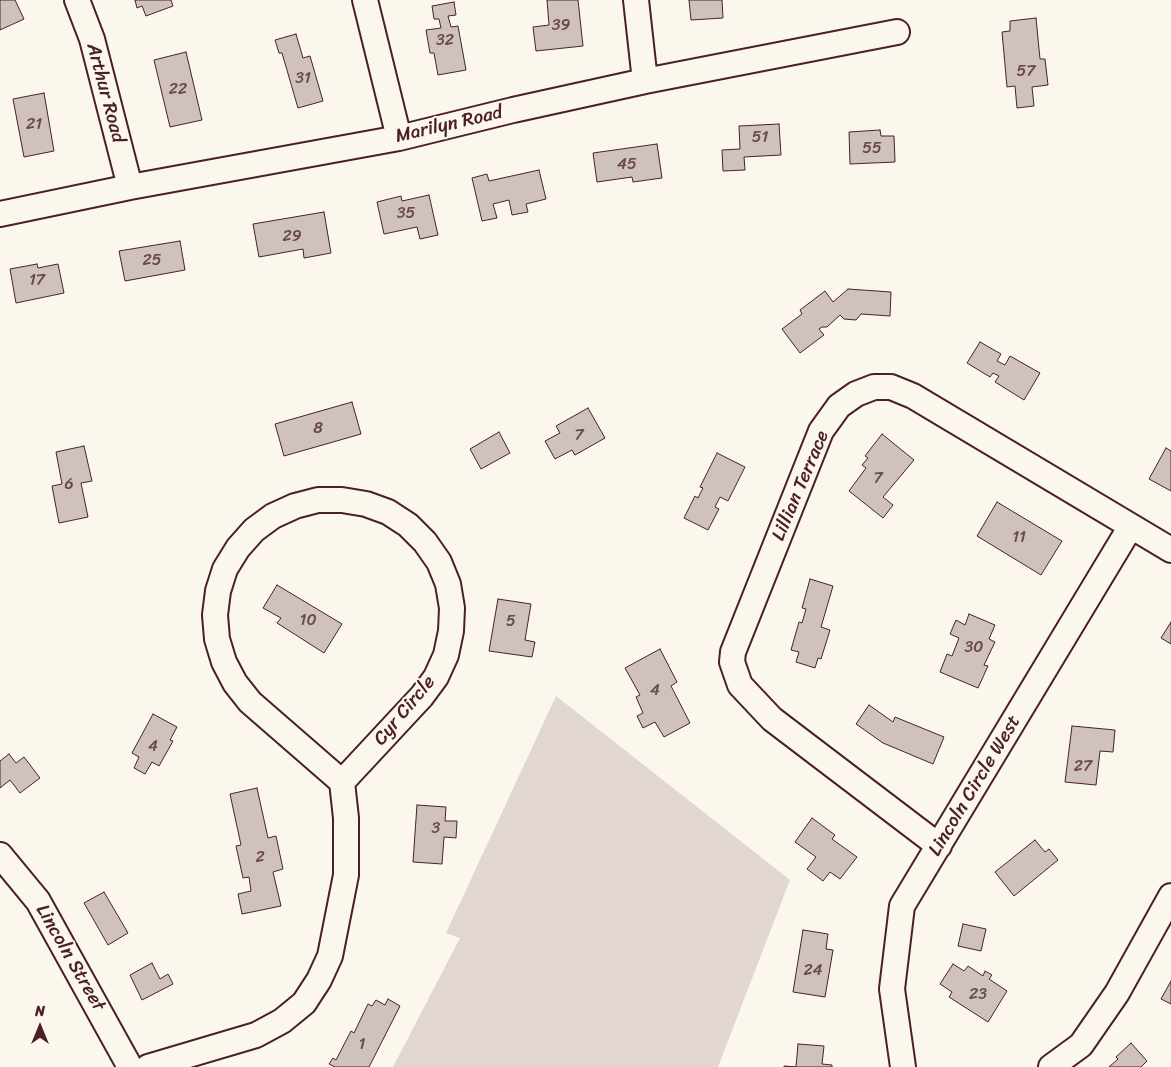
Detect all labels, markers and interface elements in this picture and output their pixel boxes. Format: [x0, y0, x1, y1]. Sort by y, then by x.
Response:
house number: 39 [552, 16, 570, 36]
house number: 32 [436, 31, 454, 51]
street label: Arthur Road [81, 41, 129, 145]
house number: 57 [1017, 62, 1035, 82]
house number: 31 [295, 69, 311, 89]
house number: 22 [169, 80, 187, 100]
street label: Marilyn Road [393, 102, 505, 148]
house number: 21 [26, 115, 42, 135]
house number: 51 [752, 128, 768, 148]
house number: 55 [862, 139, 882, 159]
house number: 45 [617, 155, 637, 175]
house number: 35 [397, 204, 415, 224]
house number: 29 [282, 227, 302, 247]
house number: 25 [142, 251, 162, 271]
house number: 17 [29, 271, 45, 291]
house number: 8 [313, 419, 323, 439]
house number: 7 [574, 426, 584, 446]
street label: Lillian Terrace [768, 428, 834, 544]
house number: 7 [873, 469, 883, 489]
house number: 6 [64, 475, 74, 495]
house number: 11 [1012, 528, 1026, 548]
house number: 10 [300, 611, 316, 631]
house number: 5 [506, 612, 516, 632]
house number: 30 [965, 638, 983, 658]
street label: Cyr Circle [369, 671, 441, 751]
house number: 4 [650, 681, 660, 701]
street label: Lincoln Circle West [924, 712, 1026, 860]
house number: 4 [148, 737, 158, 757]
house number: 27 [1074, 757, 1092, 777]
house number: 3 [432, 819, 440, 839]
house number: 2 [255, 848, 265, 868]
street label: Lincoln Street [30, 901, 110, 1015]
house number: 24 [803, 961, 823, 981]
house number: 23 [969, 985, 987, 1005]
text: N [35, 999, 45, 1024]
north arrow [15, 1002, 65, 1052]
house number: 1 [359, 1035, 365, 1055]

